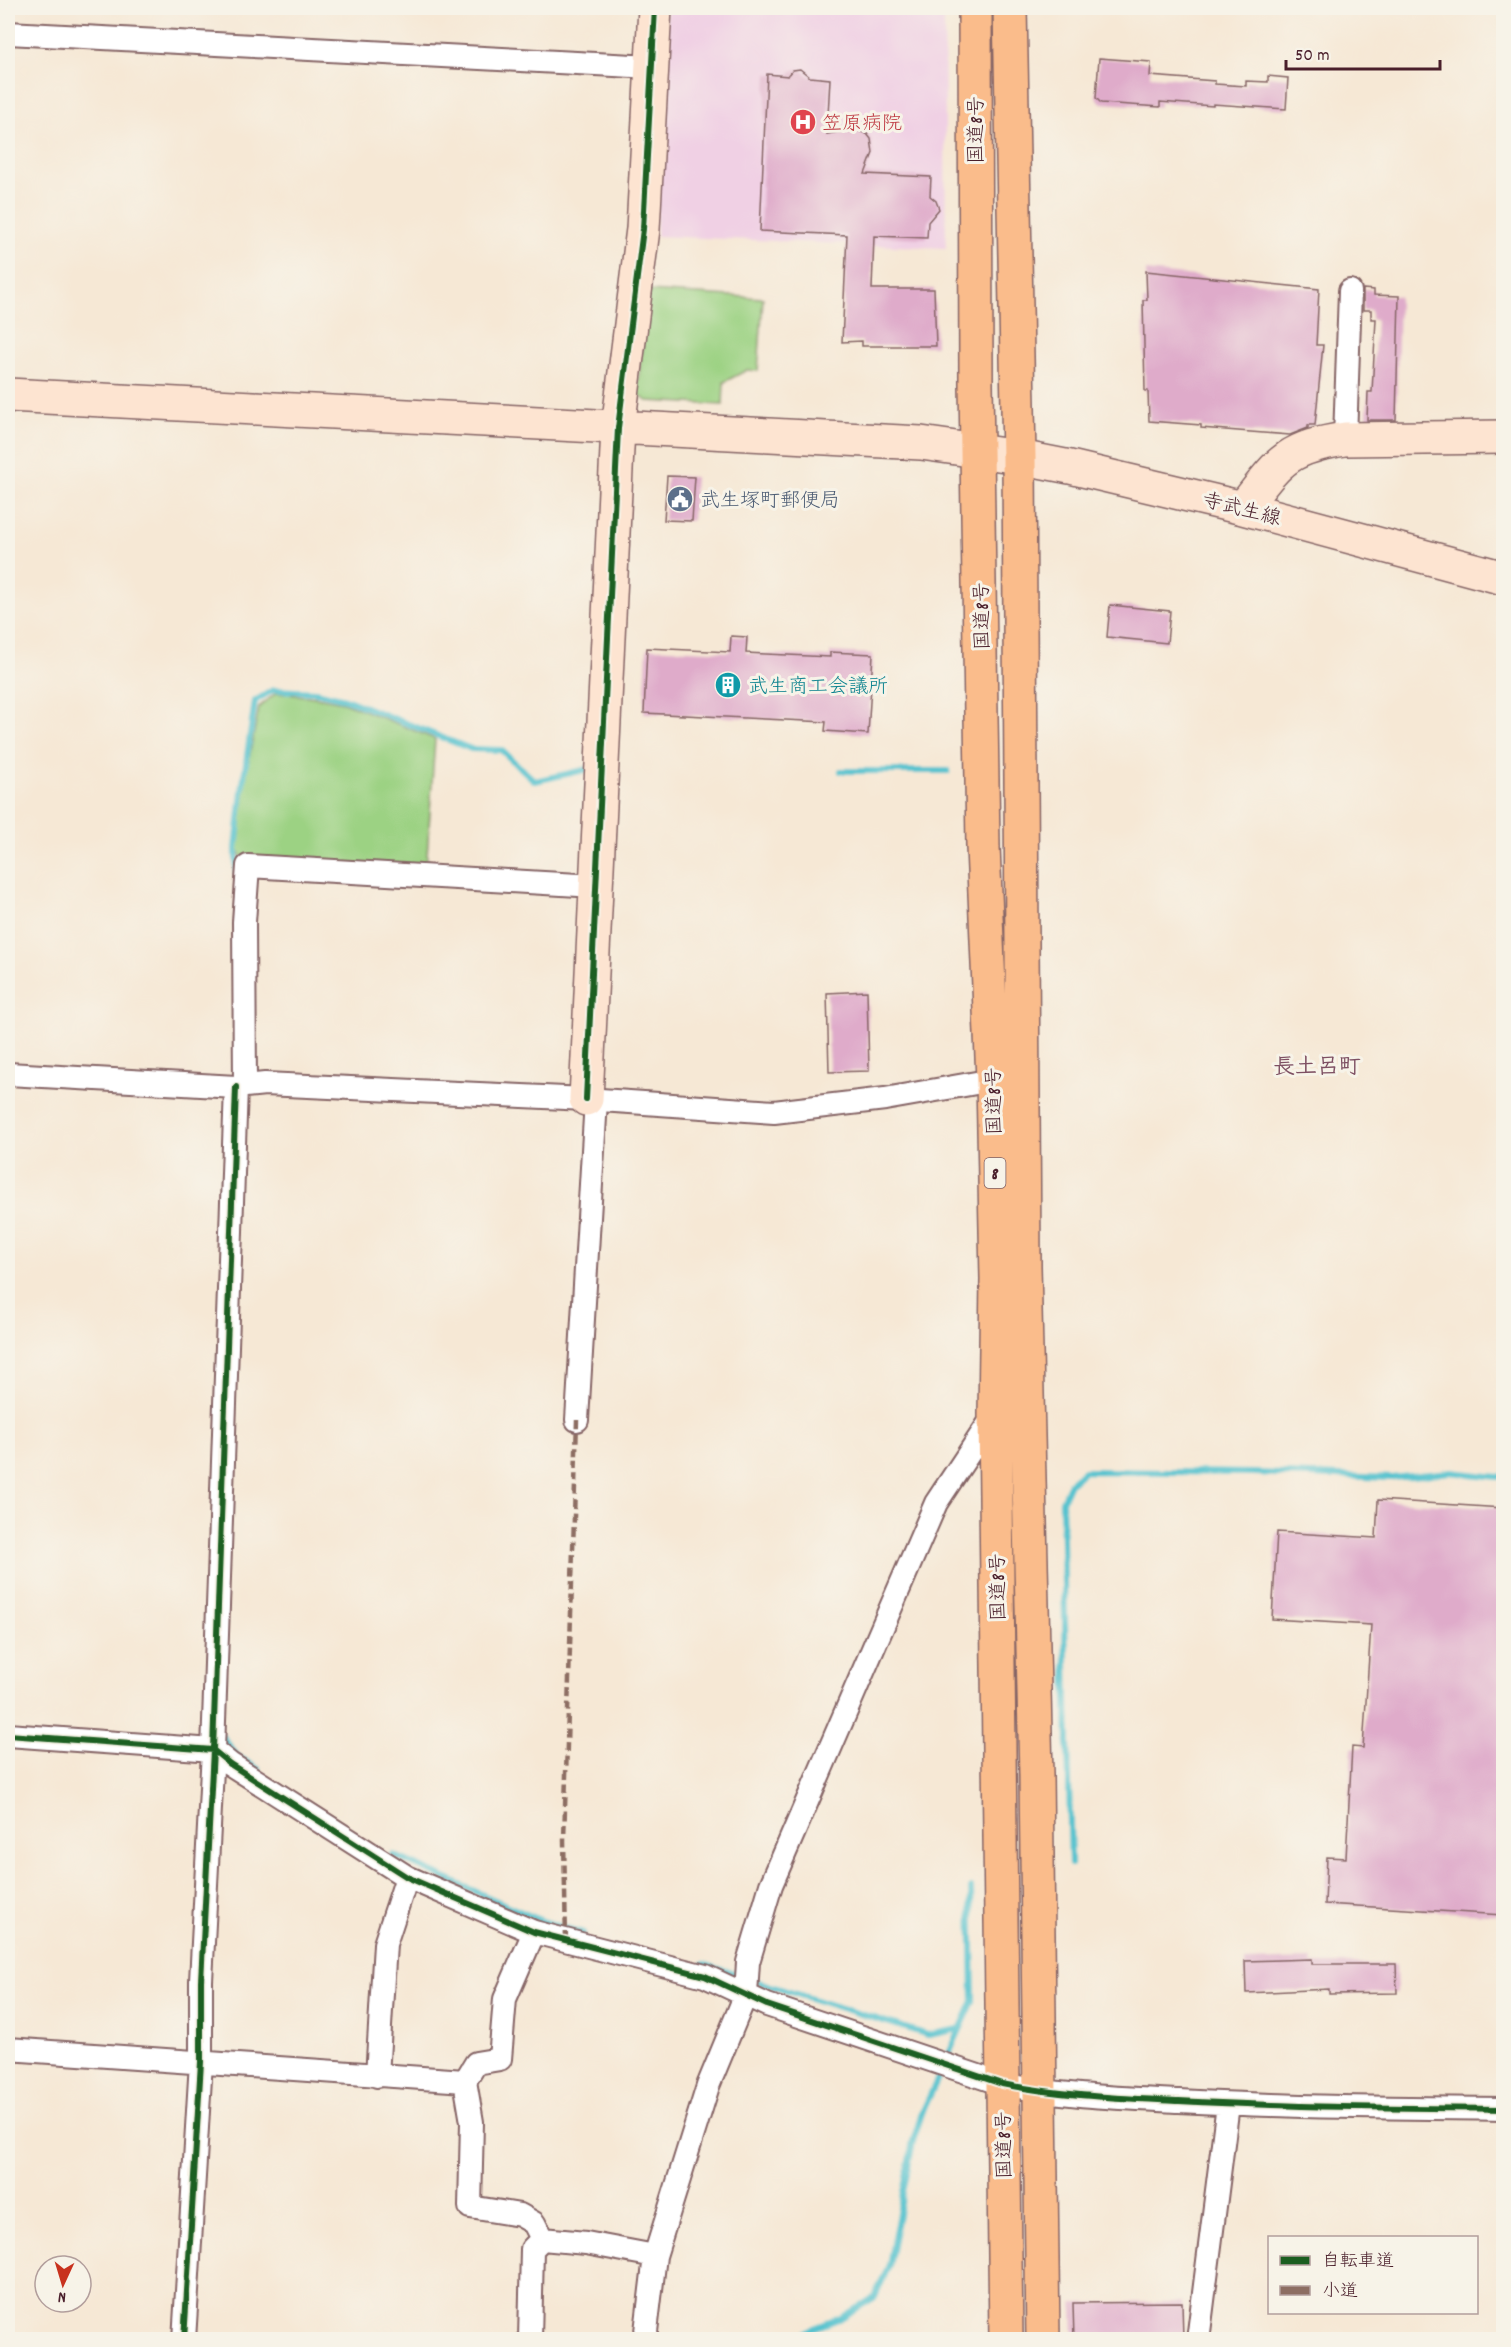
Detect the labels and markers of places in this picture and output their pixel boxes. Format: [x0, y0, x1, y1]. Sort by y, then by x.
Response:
hospital icon: 笠原病院 [788, 107, 818, 137]
place label: 笠原病院 [822, 111, 902, 139]
public building icon: 武生塚町郵便局 [665, 484, 695, 514]
place label: 武生塚町郵便局 [700, 488, 840, 516]
building icon: 武生商工会議所 [713, 670, 743, 700]
place label: 武生商工会議所 [748, 674, 888, 702]

